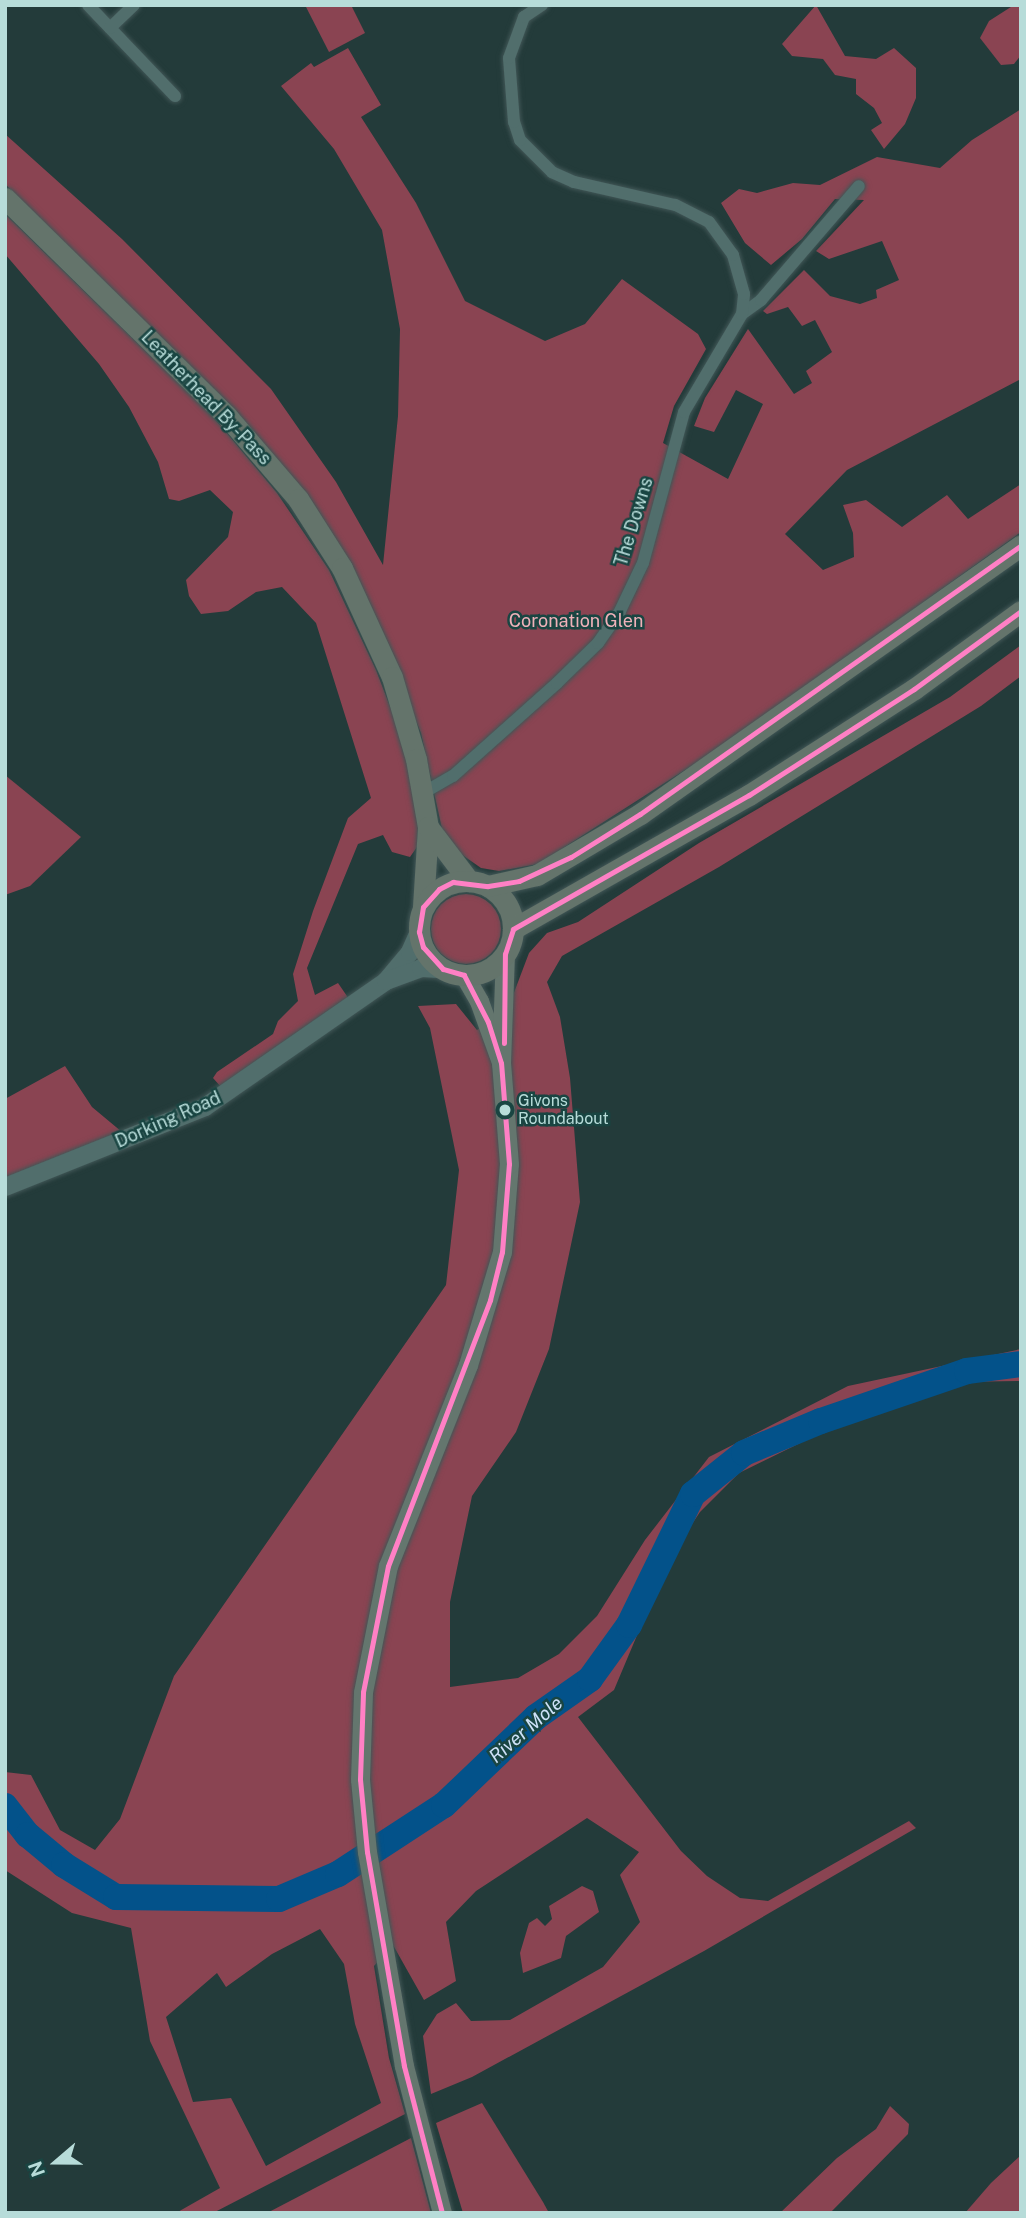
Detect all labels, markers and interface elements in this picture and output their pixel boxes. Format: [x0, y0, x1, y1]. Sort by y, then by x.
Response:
street label: Leatherhead By-Pass [137, 327, 275, 469]
street label: The Downs [610, 475, 658, 569]
park label: Coronation Glen [509, 610, 643, 632]
street label: Dorking Road [112, 1087, 224, 1153]
place label: Givons Roundabout [518, 1091, 609, 1129]
marker: Givons Roundabout [498, 1103, 512, 1117]
water label: River Mole [485, 1692, 567, 1768]
north arrow [21, 2127, 91, 2197]
text: N [23, 2158, 49, 2180]

